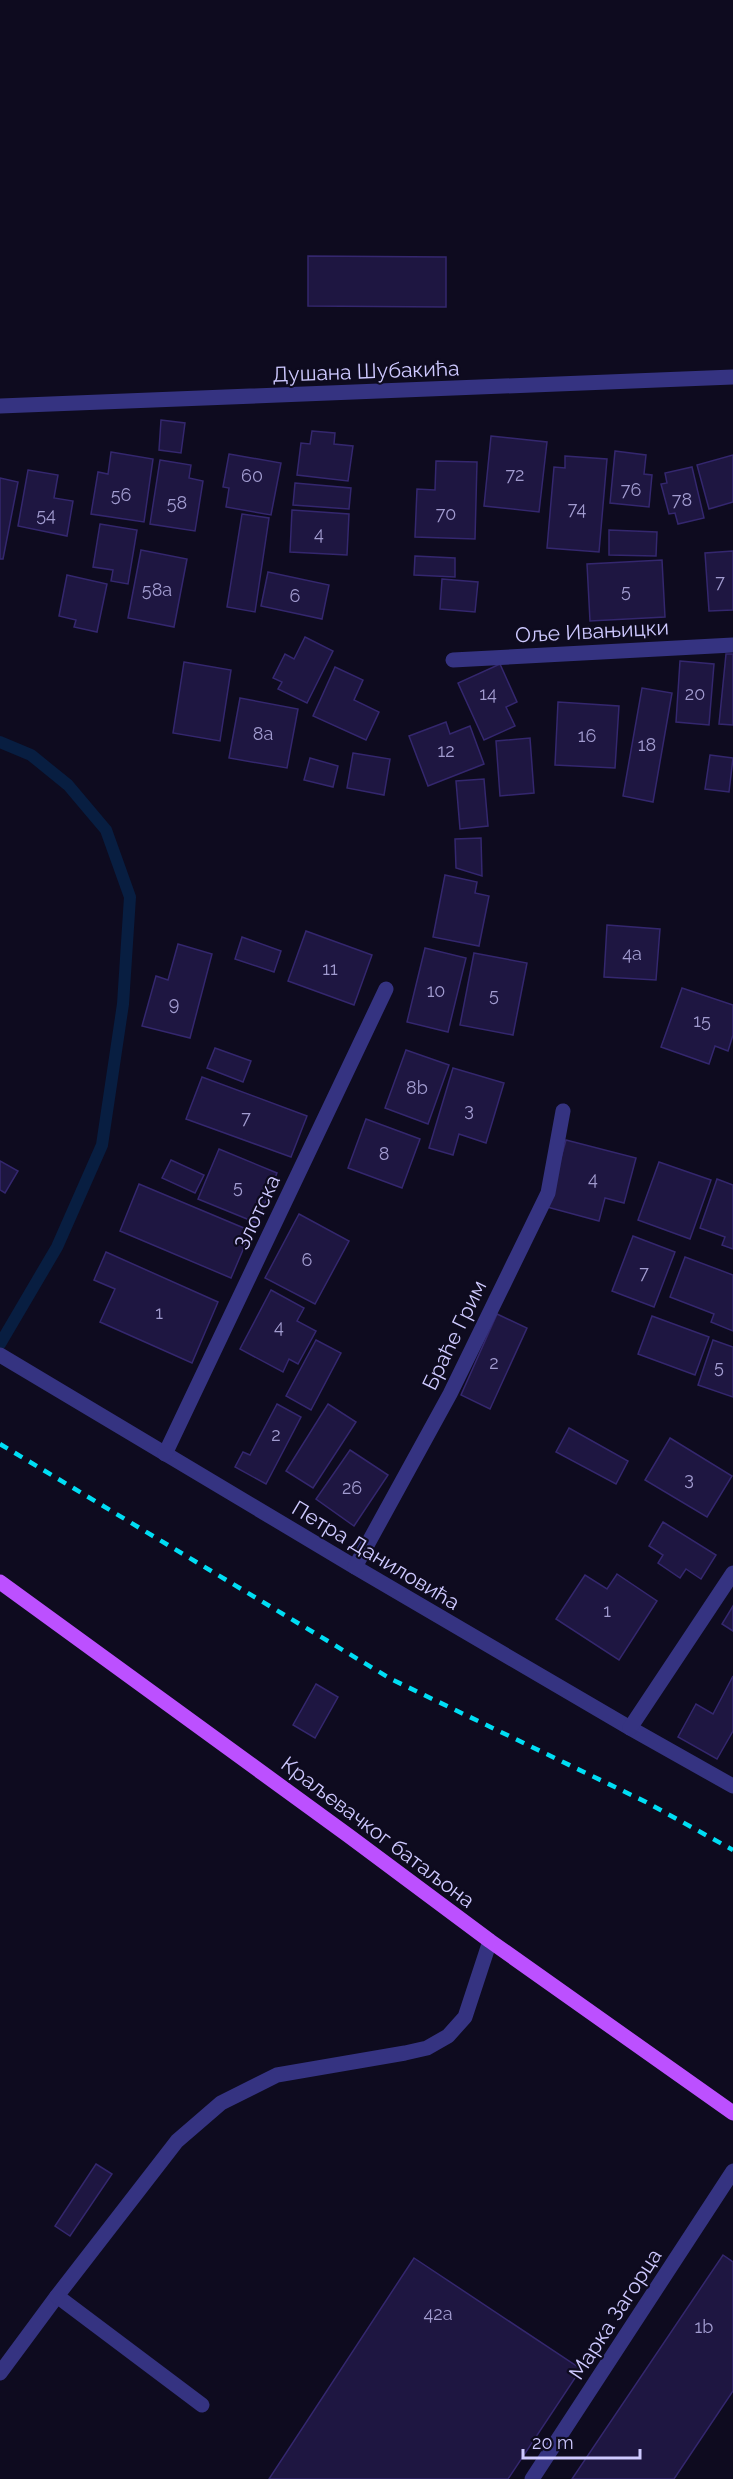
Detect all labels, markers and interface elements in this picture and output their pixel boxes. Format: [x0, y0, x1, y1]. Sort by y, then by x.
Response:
street label: Душана Шубакића [272, 355, 460, 387]
house number: 72 [505, 464, 525, 485]
house number: 60 [241, 465, 263, 486]
house number: 76 [621, 479, 641, 500]
house number: 56 [111, 484, 131, 505]
house number: 78 [672, 489, 692, 510]
house number: 58 [167, 492, 187, 513]
house number: 74 [568, 498, 586, 519]
house number: 70 [436, 503, 456, 524]
house number: 54 [36, 504, 56, 525]
house number: 4 [314, 523, 324, 544]
house number: 7 [715, 571, 725, 592]
house number: 58a [142, 579, 172, 600]
house number: 5 [621, 580, 631, 601]
house number: 6 [290, 585, 301, 606]
street label: Оље Ивањицки [514, 614, 670, 648]
house number: 14 [479, 683, 497, 704]
house number: 20 [685, 683, 705, 704]
house number: 8a [253, 723, 273, 744]
house number: 16 [578, 725, 596, 746]
house number: 18 [638, 734, 656, 755]
house number: 12 [437, 740, 455, 761]
house number: 4a [622, 943, 642, 964]
house number: 11 [322, 958, 338, 979]
house number: 10 [427, 980, 445, 1001]
house number: 5 [489, 984, 499, 1005]
house number: 9 [169, 993, 179, 1014]
house number: 15 [693, 1010, 711, 1031]
house number: 8b [406, 1077, 428, 1098]
house number: 3 [464, 1099, 474, 1120]
house number: 7 [241, 1107, 251, 1128]
house number: 8 [379, 1143, 389, 1164]
house number: 4 [588, 1168, 598, 1189]
street label: Злотска [229, 1171, 285, 1253]
house number: 5 [233, 1176, 243, 1197]
house number: 6 [302, 1249, 313, 1270]
house number: 7 [639, 1262, 649, 1283]
street label: Браће Грим [417, 1276, 491, 1394]
house number: 1 [155, 1302, 163, 1323]
house number: 4 [274, 1316, 284, 1337]
house number: 2 [489, 1352, 499, 1373]
house number: 5 [714, 1356, 724, 1377]
house number: 2 [271, 1424, 281, 1445]
house number: 3 [684, 1468, 694, 1489]
house number: 26 [342, 1477, 362, 1498]
street label: Петра Даниловића [288, 1495, 464, 1615]
house number: 1 [603, 1600, 611, 1621]
street label: Краљевачког батаљона [276, 1751, 480, 1913]
street label: Марка Загорца [563, 2244, 667, 2384]
house number: 42a [423, 2303, 453, 2324]
house number: 1b [695, 2316, 713, 2337]
scale bar [523, 2422, 640, 2460]
text: 20 m [532, 2432, 574, 2453]

